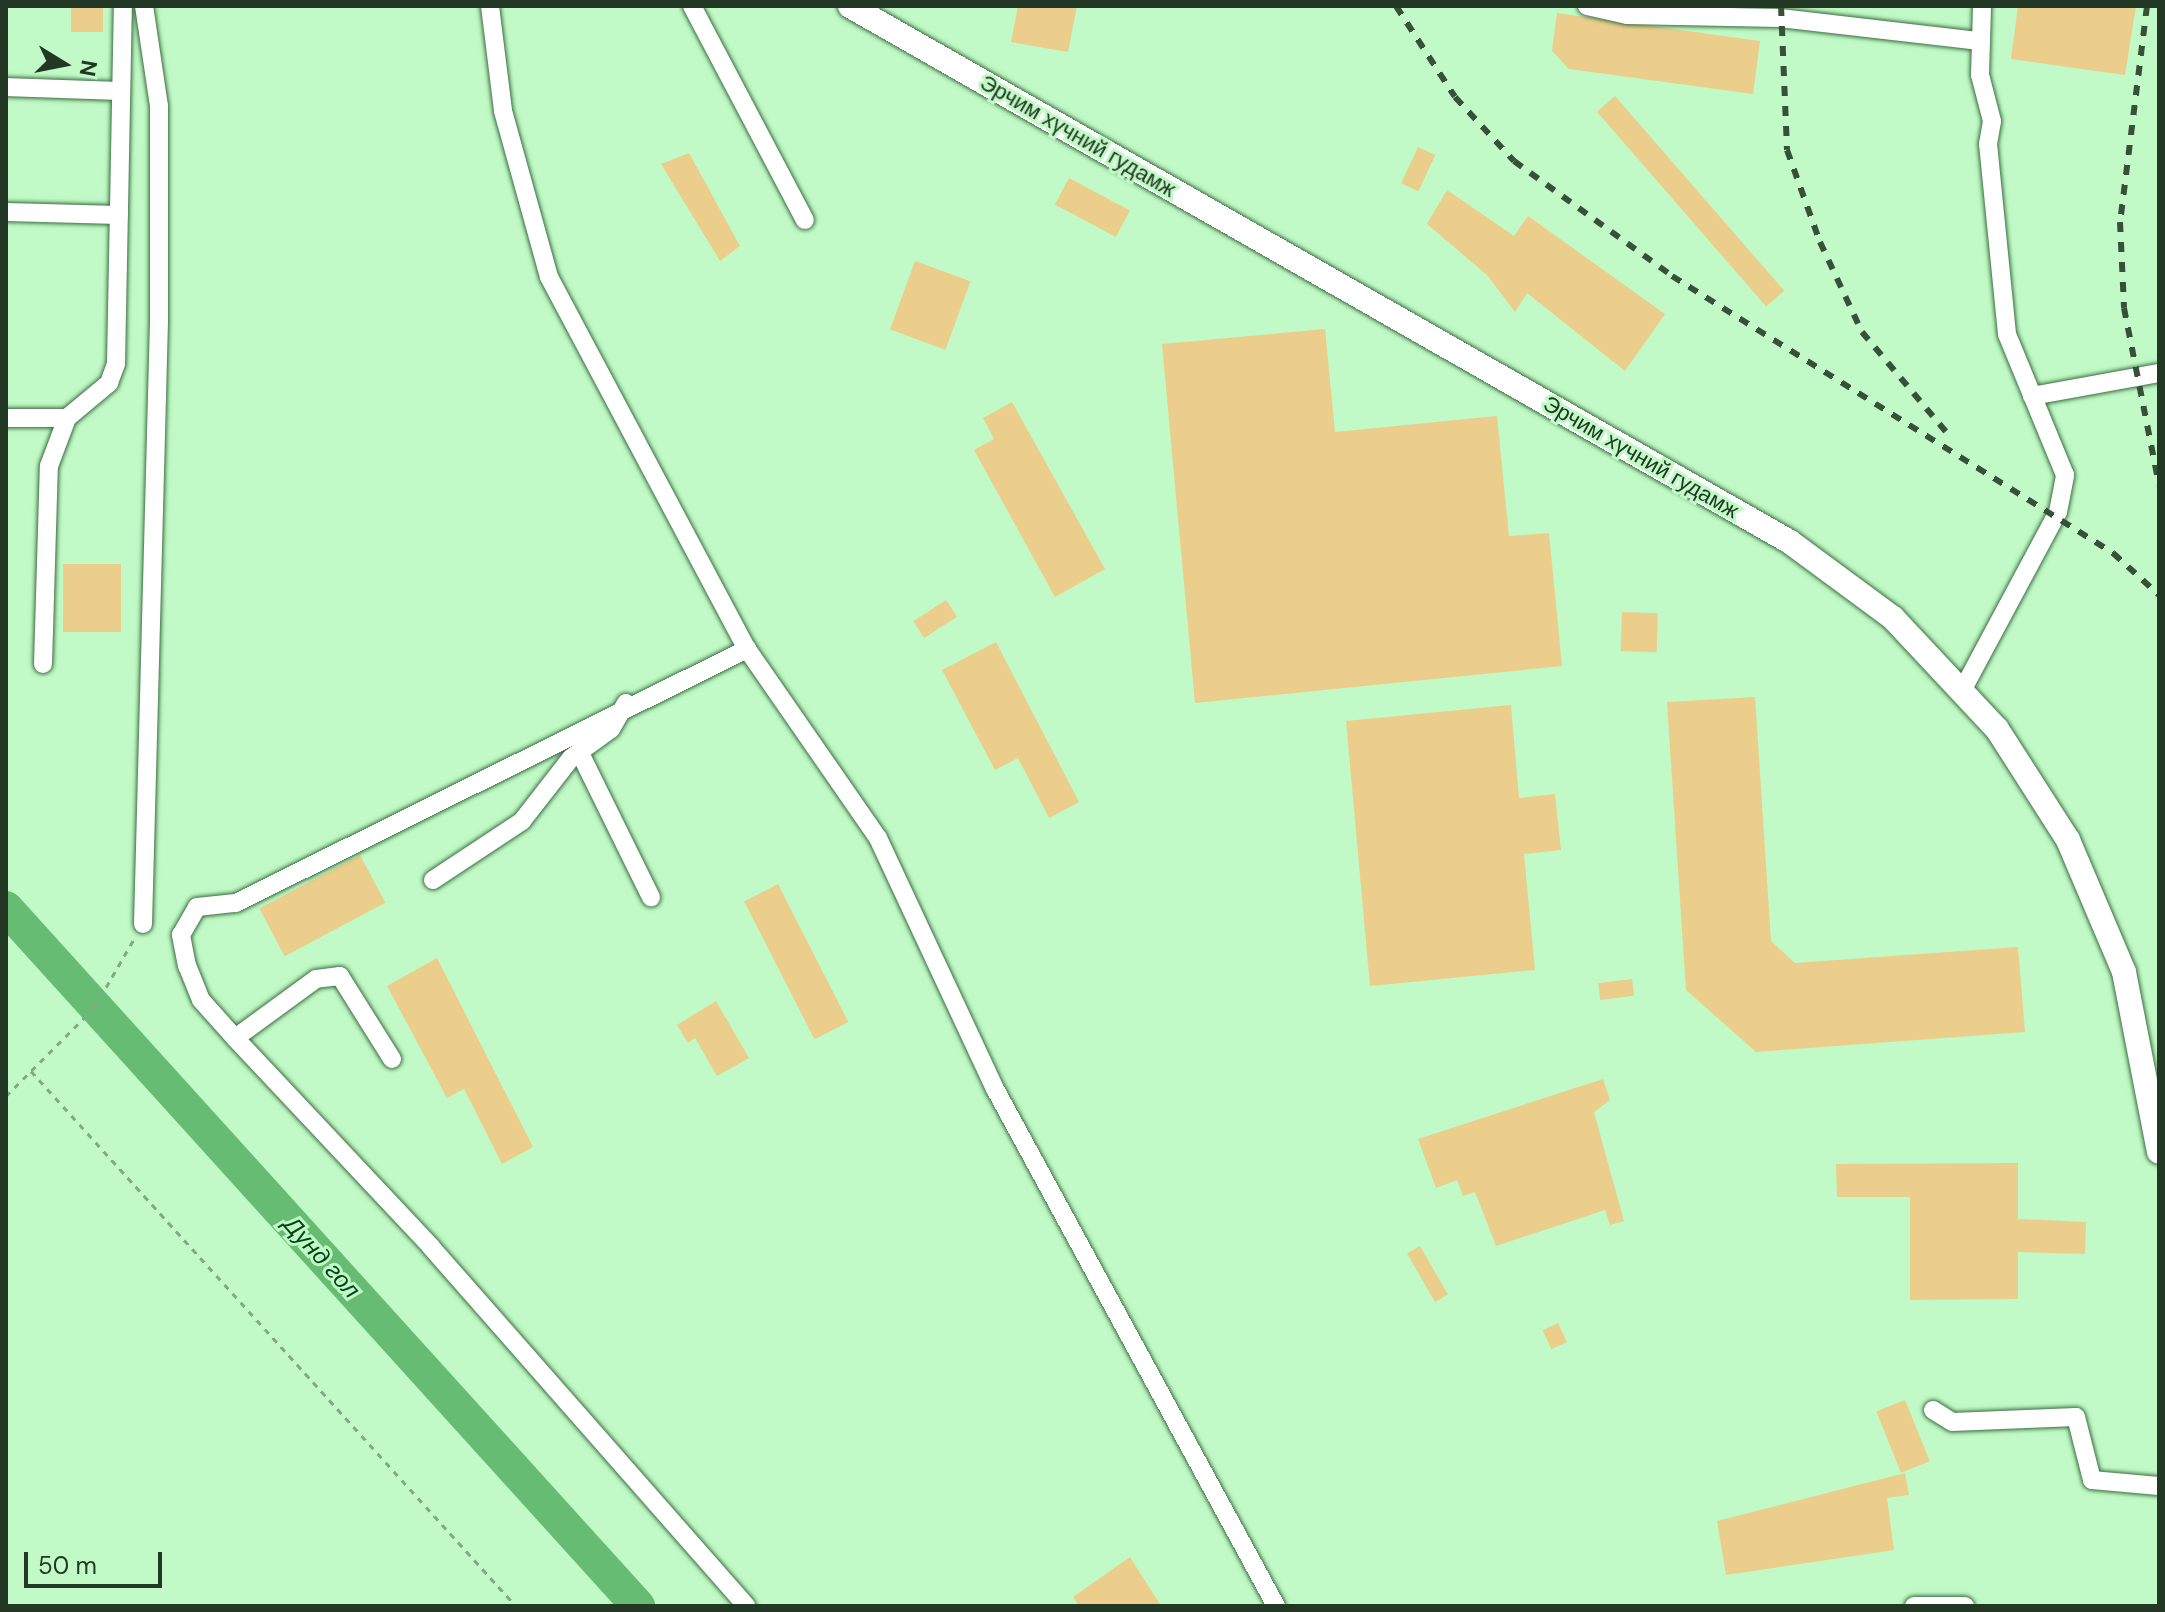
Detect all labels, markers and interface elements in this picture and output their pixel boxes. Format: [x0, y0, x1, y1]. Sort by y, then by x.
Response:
north arrow [24, 24, 104, 104]
text: N [72, 58, 104, 79]
street label: Эрчим хүчний гудамж [975, 69, 1181, 203]
street label: Эрчим хүчний гудамж [1538, 390, 1744, 524]
water label: Дунд гол [278, 1210, 366, 1304]
scale bar [28, 1536, 166, 1586]
text: 50 m [38, 1550, 97, 1581]

